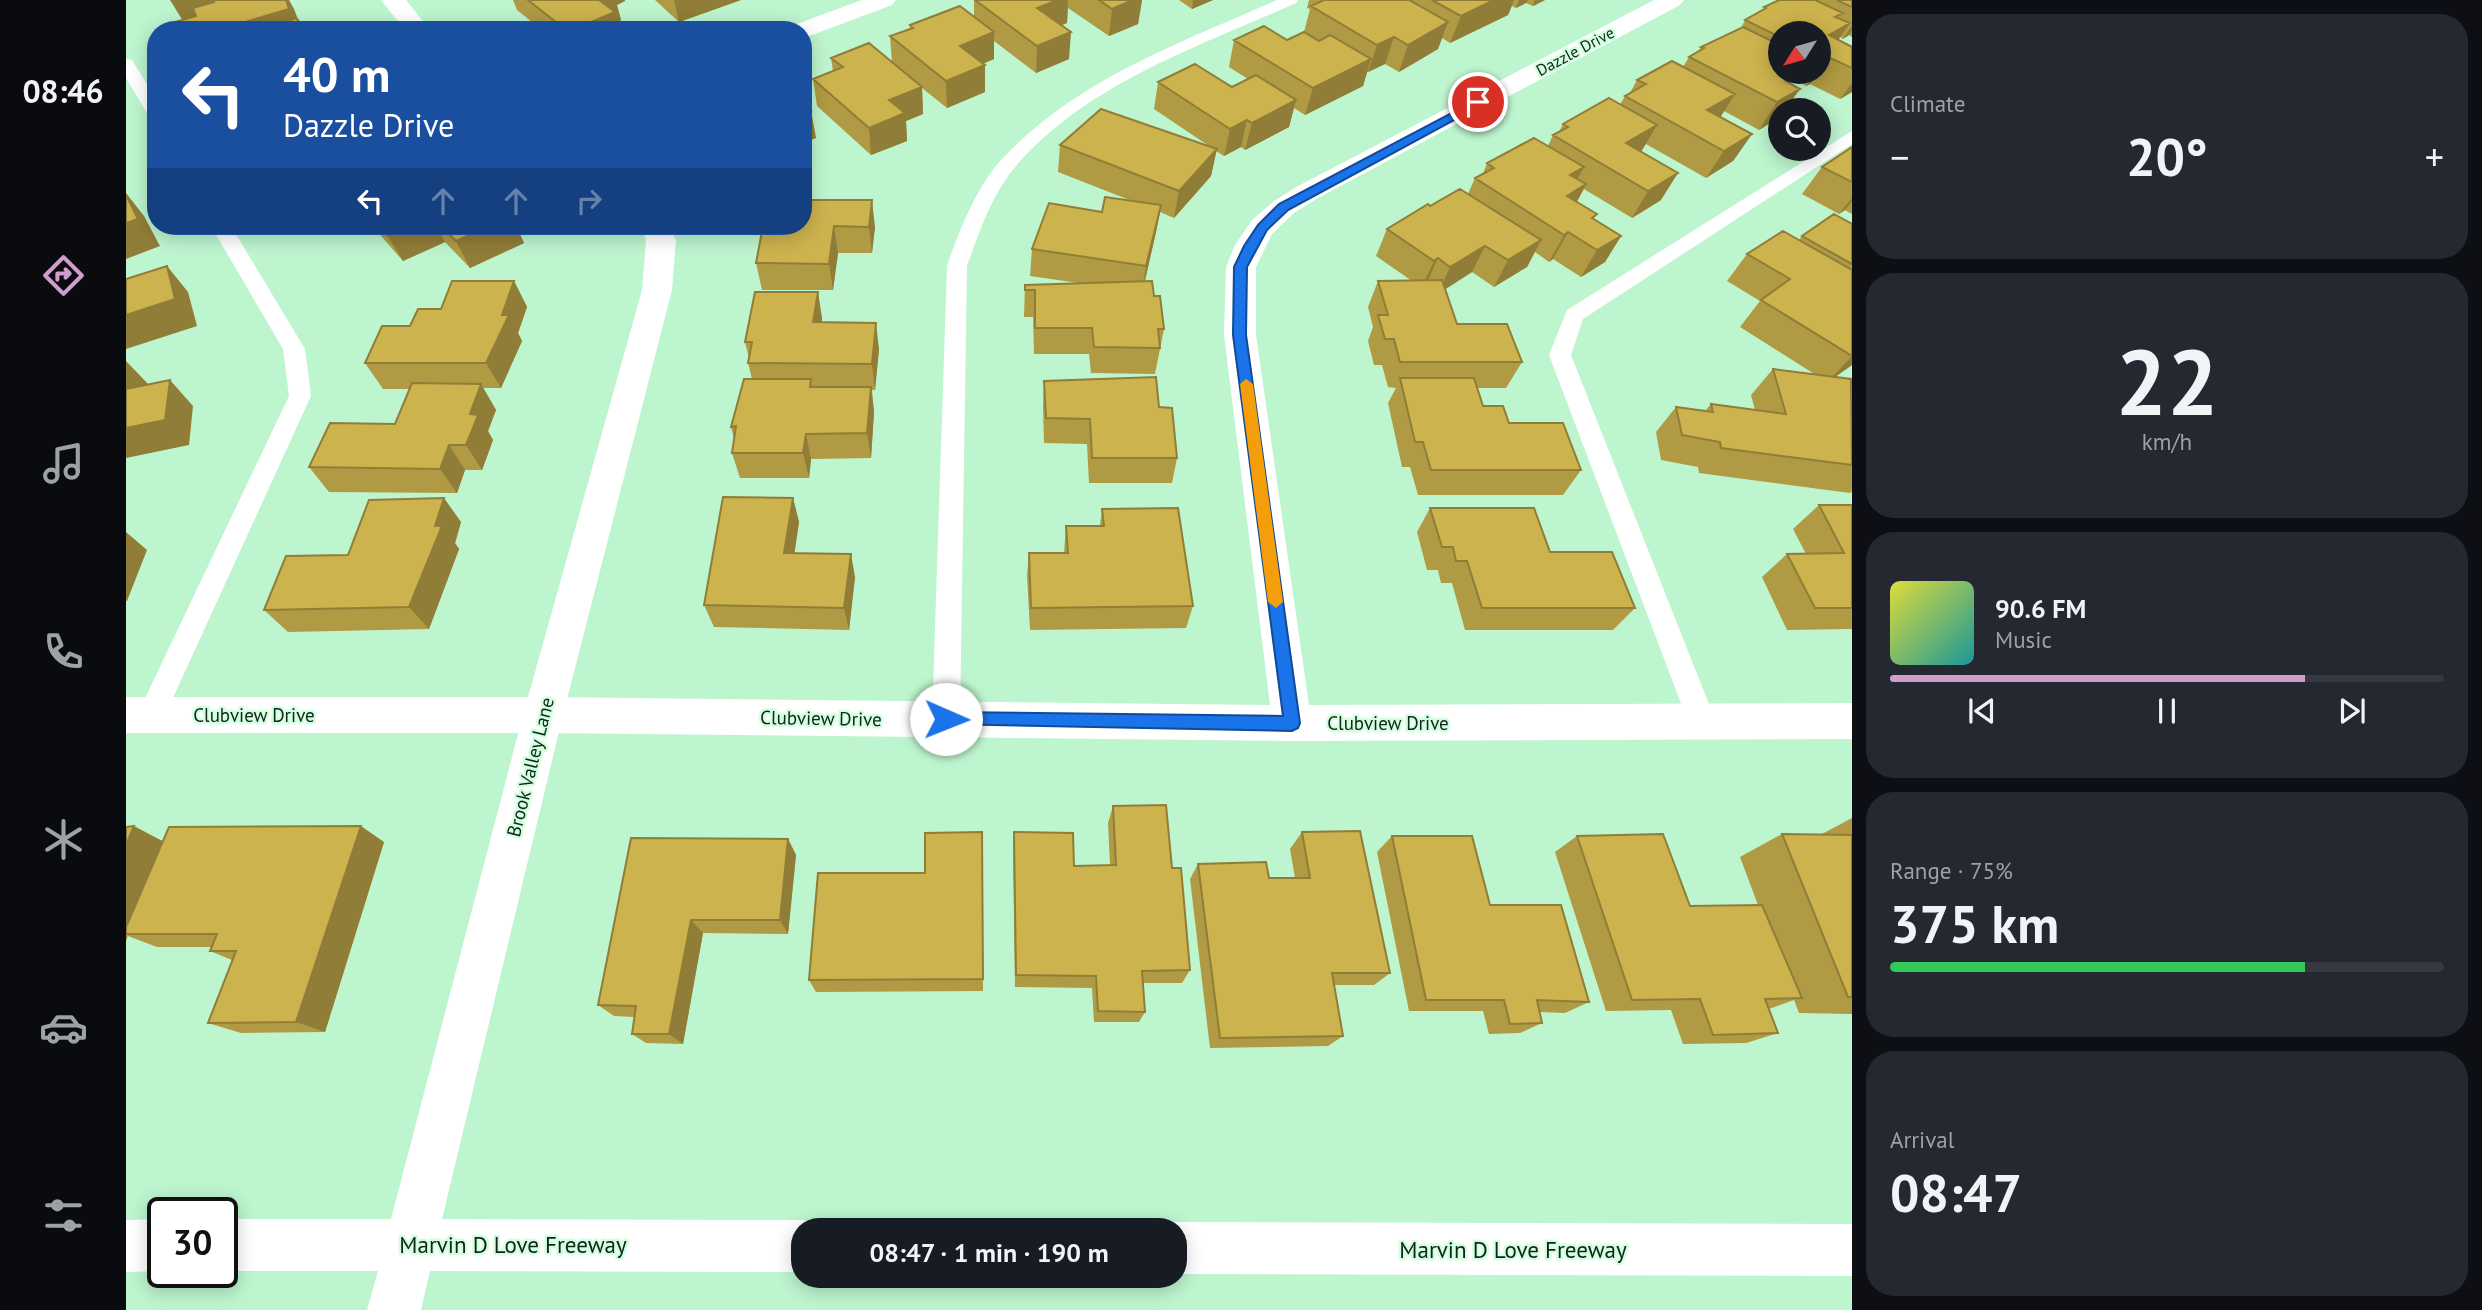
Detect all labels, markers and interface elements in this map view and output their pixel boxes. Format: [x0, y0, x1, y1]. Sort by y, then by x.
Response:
north arrow [1768, 21, 1830, 84]
map controls [1768, 21, 1831, 161]
street label: Dazzle Drive [1532, 22, 1618, 80]
text: 40 m [283, 42, 390, 106]
icon: left [168, 49, 259, 140]
text: 08:46 [22, 70, 104, 112]
pin [1448, 72, 1508, 132]
icon: arrive [1459, 83, 1497, 121]
text: Climate [1890, 89, 1965, 118]
button: search [1768, 98, 1831, 161]
text: Dazzle Drive [283, 104, 454, 146]
text: 20° [2126, 123, 2208, 190]
text: − [1890, 132, 1909, 181]
text: + [2425, 132, 2444, 181]
icon: left [351, 182, 389, 220]
icon: ahead [424, 182, 462, 220]
icon: ahead [497, 182, 535, 220]
icon: right [570, 182, 608, 220]
icon: directions [39, 251, 88, 300]
text: 22 [2115, 322, 2219, 440]
text: km/h [2142, 427, 2192, 456]
icon: music [39, 439, 88, 488]
text: 90.6 FM [1995, 592, 2086, 625]
text: Music [1995, 625, 2052, 654]
icon: phone [39, 627, 88, 676]
position arrow [909, 682, 983, 756]
icon: previous [1963, 692, 2001, 730]
icon: pause [2148, 692, 2186, 730]
icon: next [2333, 692, 2371, 730]
street label: Brook Valley Lane [501, 695, 559, 839]
street label: Clubview Drive [193, 703, 315, 727]
street label: Clubview Drive [760, 705, 882, 731]
street label: Clubview Drive [1327, 711, 1449, 735]
icon: climate [39, 815, 88, 864]
text: Range · 75% [1890, 856, 2013, 885]
text: 375 km [1890, 890, 2059, 957]
icon: car [39, 1003, 88, 1052]
text: Arrival [1890, 1125, 1954, 1154]
text: 08:47 [1890, 1159, 2022, 1226]
icon: filters [39, 1191, 88, 1240]
speed limit sign: 30 [147, 1197, 238, 1288]
street label: Marvin D Love Freeway [399, 1230, 627, 1259]
street label: Marvin D Love Freeway [1399, 1235, 1627, 1264]
text: 08:47 · 1 min · 190 m [869, 1236, 1109, 1269]

